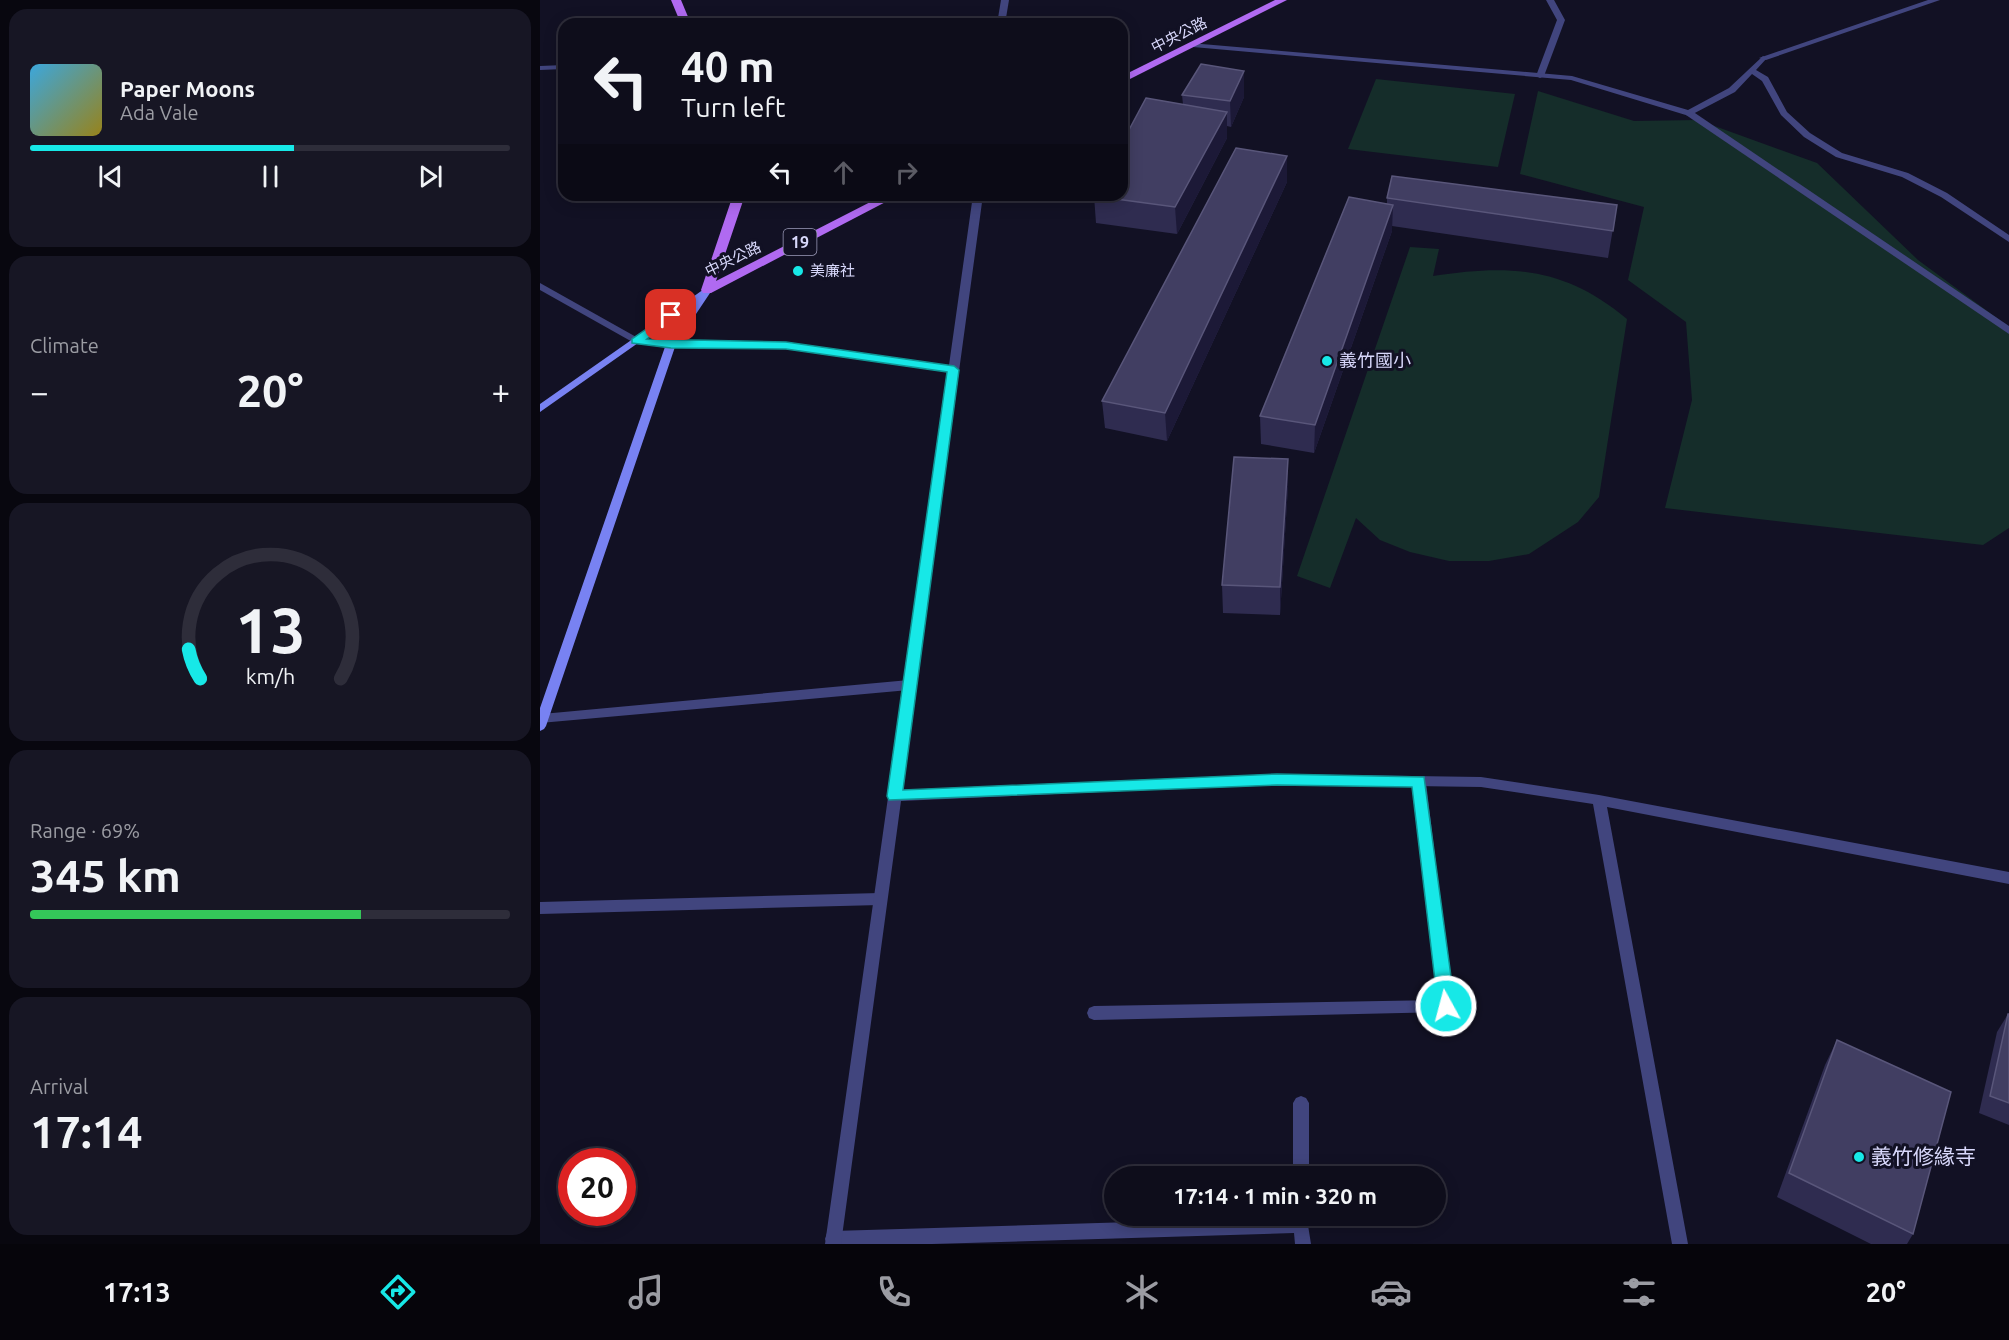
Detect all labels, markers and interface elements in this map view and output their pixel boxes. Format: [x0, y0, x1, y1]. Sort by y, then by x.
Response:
street label: 中央公路 [1148, 13, 1209, 56]
icon: left [582, 42, 660, 120]
text: 40 m [681, 43, 775, 90]
text: Paper Moons [120, 76, 255, 101]
text: Turn left [681, 92, 785, 122]
text: Ada Vale [120, 101, 198, 124]
icon: left [764, 156, 797, 189]
icon: ahead [827, 156, 860, 189]
icon: right [890, 156, 923, 189]
icon: previous [94, 160, 127, 193]
icon: pause [254, 160, 287, 193]
icon: next [414, 160, 447, 193]
road number: 19 [784, 229, 816, 255]
street label: 中央公路 [702, 238, 763, 279]
place label: 美廉社 [810, 262, 855, 279]
marker: 美廉社 [791, 264, 805, 278]
pin [645, 289, 696, 340]
icon: arrive [654, 298, 687, 331]
text: Climate [30, 334, 99, 357]
place label: 義竹國小 [1339, 350, 1411, 370]
marker: 義竹國小 [1320, 354, 1334, 368]
text: 20° [237, 365, 303, 416]
text: − [30, 373, 49, 410]
text: + [491, 373, 510, 410]
text: 13 [235, 595, 305, 665]
text: km/h [245, 664, 295, 688]
text: Range · 69% [30, 819, 140, 842]
text: 345 km [30, 850, 181, 901]
position arrow [1414, 974, 1478, 1038]
text: Arrival [30, 1075, 88, 1098]
text: 17:14 [30, 1106, 143, 1157]
place label: 義竹修緣寺 [1871, 1144, 1976, 1168]
speed limit sign: 20 [558, 1148, 636, 1226]
marker: 義竹修緣寺 [1852, 1150, 1866, 1164]
text: 17:14 · 1 min · 320 m [1173, 1183, 1377, 1208]
icon: directions [377, 1271, 419, 1313]
icon: music [625, 1271, 667, 1313]
icon: phone [873, 1271, 915, 1313]
icon: climate [1121, 1271, 1163, 1313]
icon: car [1370, 1271, 1412, 1313]
icon: filters [1618, 1271, 1660, 1313]
text: 17:13 [103, 1277, 171, 1307]
text: 20° [1866, 1277, 1906, 1307]

